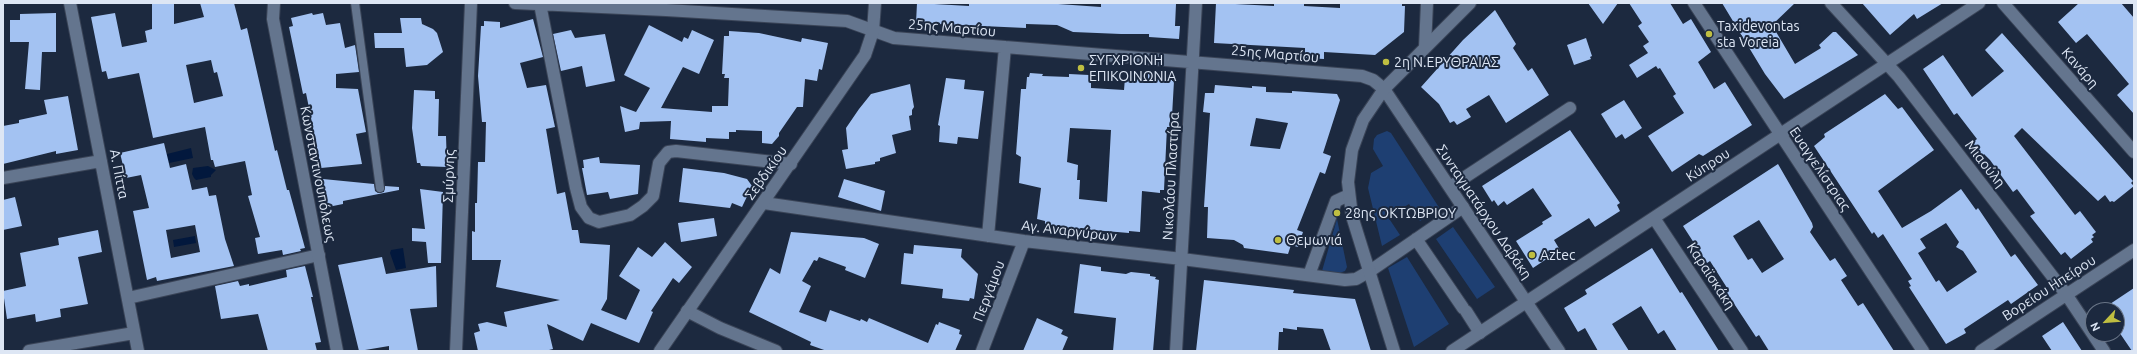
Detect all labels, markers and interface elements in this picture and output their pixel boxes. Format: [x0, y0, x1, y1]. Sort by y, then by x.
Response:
street label: 25ης Μαρτίου [907, 16, 997, 40]
place label: Taxidevontas sta Voreia [1717, 18, 1800, 50]
marker: Taxidevontas sta Voreia [1704, 29, 1714, 39]
street label: 25ης Μαρτίου [1230, 42, 1320, 66]
street label: Κανάρη [2058, 44, 2102, 92]
place label: ΣΥΓΧΡΙΟΝΗ ΕΠΙΚΟΙΝΩΝΙΑ [1089, 52, 1176, 84]
place label: 2η Ν.ΕΡΥΘΡΑΙΑΣ [1394, 54, 1499, 70]
marker: 2η Ν.ΕΡΥΘΡΑΙΑΣ [1381, 57, 1391, 67]
marker: ΣΥΓΧΡΙΟΝΗ ΕΠΙΚΟΙΝΩΝΙΑ [1076, 63, 1086, 73]
street label: Κωνσταντινουπόλεως [297, 105, 339, 243]
street label: Νικολάου Πλαστήρα [1159, 111, 1183, 241]
street label: Ευαγγελίστριας [1786, 124, 1854, 214]
street label: Μιαούλη [1961, 137, 2009, 191]
street label: Συνταγματάρχου Δαβάκη [1433, 142, 1535, 282]
street label: Σεβδικίου [741, 143, 791, 203]
street label: Κύπρου [1683, 145, 1733, 185]
street label: Α. Πίττα [106, 148, 132, 200]
street label: Σμύρνης [440, 149, 458, 203]
place label: 28ης ΟΚΤΩΒΡΙΟΥ [1345, 205, 1456, 221]
marker: 28ης ΟΚΤΩΒΡΙΟΥ [1332, 208, 1342, 218]
street label: Αγ. Αναργύρων [1020, 217, 1118, 245]
place label: Θεμωνιά [1286, 232, 1342, 248]
marker: Θεμωνιά [1273, 235, 1283, 245]
street label: Καραϊσκάκη [1683, 239, 1739, 313]
place label: Aztec [1540, 247, 1575, 263]
marker: Aztec [1527, 250, 1537, 260]
street label: Βορείου Ηπείρου [1999, 251, 2099, 325]
street label: Περγάμου [970, 258, 1008, 324]
north arrow [2085, 302, 2125, 342]
text: N [2088, 320, 2102, 333]

